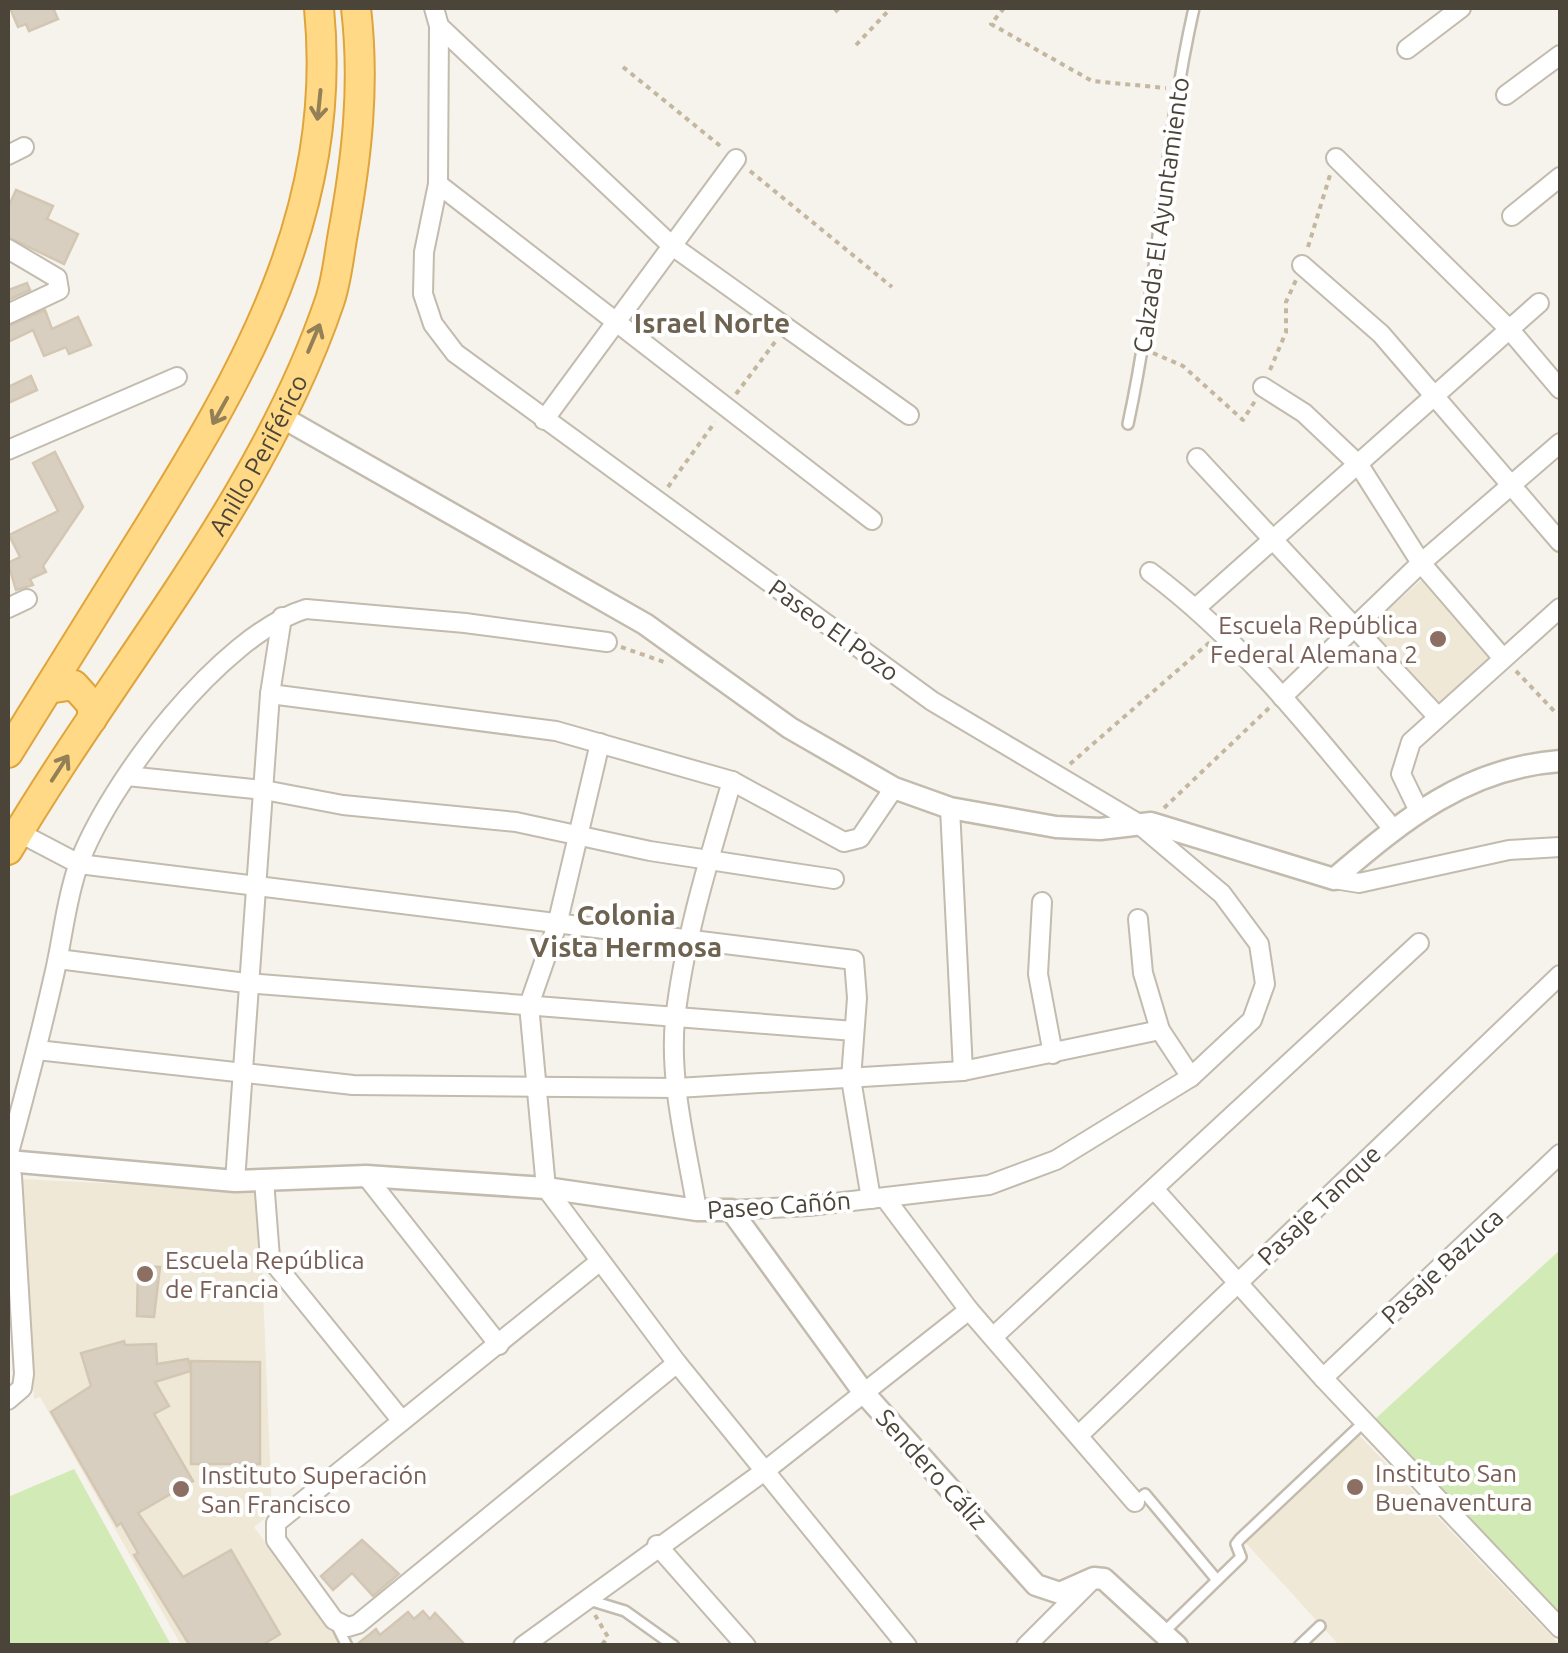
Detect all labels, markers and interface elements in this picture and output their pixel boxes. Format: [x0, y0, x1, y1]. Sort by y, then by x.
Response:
street label: Calzada El Ayuntamiento [1128, 75, 1194, 355]
one-way arrow [309, 88, 328, 120]
district label: Israel Norte [634, 307, 790, 338]
one-way arrow [306, 323, 324, 354]
street label: Anillo Periférico [203, 370, 313, 540]
one-way arrow [209, 396, 229, 425]
street label: Paseo El Pozo [764, 573, 904, 687]
place label: Escuela República Federal Alemana 2 [1210, 611, 1418, 668]
marker: Escuela República Federal Alemana 2 [1427, 628, 1449, 650]
one-way arrow [50, 754, 71, 782]
district label: Colonia Vista Hermosa [530, 899, 722, 962]
street label: Pasaje Tanque [1252, 1139, 1386, 1271]
street label: Paseo Cañón [706, 1186, 852, 1224]
street label: Pasaje Bazuca [1375, 1203, 1509, 1329]
place label: Escuela República de Francia [165, 1246, 365, 1303]
marker: Escuela República de Francia [134, 1263, 156, 1285]
street label: Sendero Cáliz [871, 1403, 993, 1535]
place label: Instituto San Buenaventura [1375, 1459, 1533, 1516]
place label: Instituto Superación San Francisco [201, 1461, 427, 1518]
marker: Instituto San Buenaventura [1344, 1476, 1366, 1498]
marker: Instituto Superación San Francisco [170, 1478, 192, 1500]

